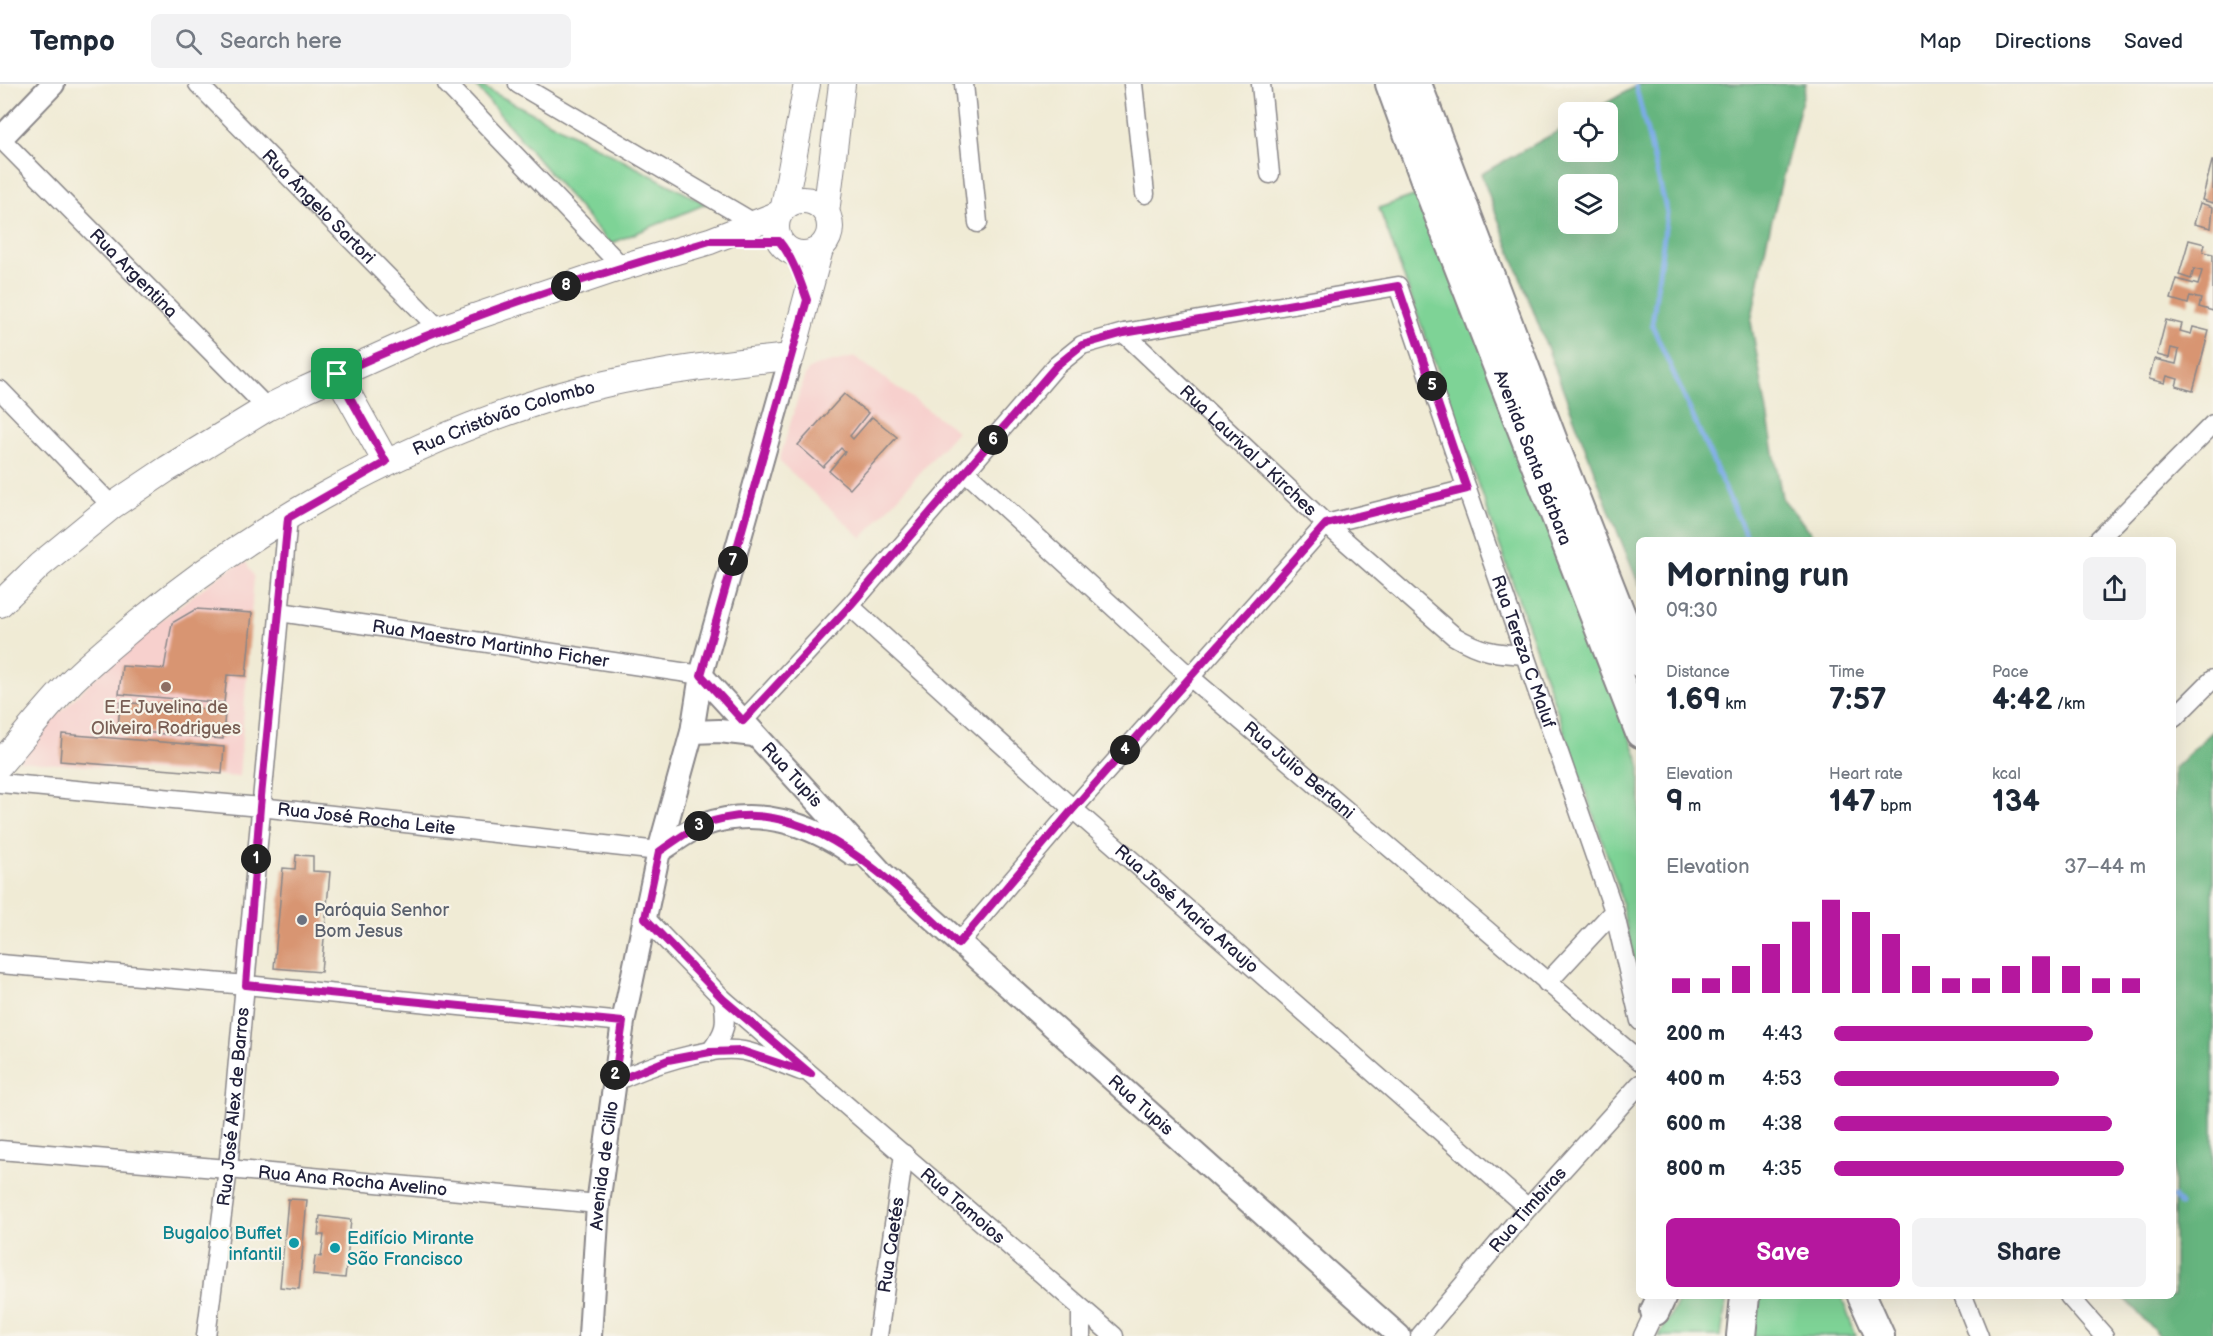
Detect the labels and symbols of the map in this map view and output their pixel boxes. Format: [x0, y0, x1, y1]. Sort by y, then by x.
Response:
street label: Rua Ângelo Sartori [257, 145, 379, 269]
street label: Rua Argentina [85, 225, 182, 322]
pin: 8 [551, 271, 581, 301]
pin [311, 348, 362, 399]
street label: Avenida Santa Bárbara [1489, 367, 1576, 548]
pin: 5 [1417, 371, 1447, 401]
street label: Rua Cristóvão Colombo [410, 377, 597, 460]
street label: Rua Laurival J Kirches [1175, 381, 1321, 520]
pin: 6 [978, 425, 1008, 455]
pin: 7 [718, 546, 748, 576]
street label: Rua Tereza C Maluf [1487, 573, 1560, 731]
street label: Rua Maestro Martinho Ficher [371, 616, 611, 672]
marker: E.E Juvelina de Oliveira Rodrigues [159, 680, 173, 694]
place label: E.E Juvelina de Oliveira Rodrigues [91, 697, 241, 739]
street label: Rua Julio Bertani [1239, 717, 1358, 824]
pin: 4 [1110, 735, 1140, 765]
street label: Rua Tupis [757, 738, 827, 812]
street label: Rua José Rocha Leite [276, 799, 457, 839]
pin: 3 [684, 811, 714, 841]
street label: Rua José Maria Araujo [1110, 841, 1263, 978]
pin: 1 [241, 844, 271, 874]
place label: Paróquia Senhor Bom Jesus [314, 900, 450, 942]
marker: Paróquia Senhor Bom Jesus [295, 913, 309, 927]
street label: Rua José Alex de Barros [213, 1006, 254, 1207]
pin: 2 [600, 1060, 630, 1090]
street label: Rua Tupis [1104, 1071, 1178, 1140]
street label: Avenida de Cillo [586, 1100, 623, 1231]
street label: Rua Ana Rocha Avelino [257, 1162, 448, 1201]
street label: Rua Timbiras [1485, 1163, 1571, 1257]
street label: Rua Tamoios [916, 1164, 1009, 1248]
street label: Rua Caetés [874, 1196, 909, 1294]
place label: Bugaloo Buffet infantil [162, 1223, 282, 1265]
place label: Edifício Mirante São Francisco [347, 1228, 474, 1270]
marker: Bugaloo Buffet infantil [287, 1236, 301, 1250]
marker: Edifício Mirante São Francisco [328, 1241, 342, 1255]

